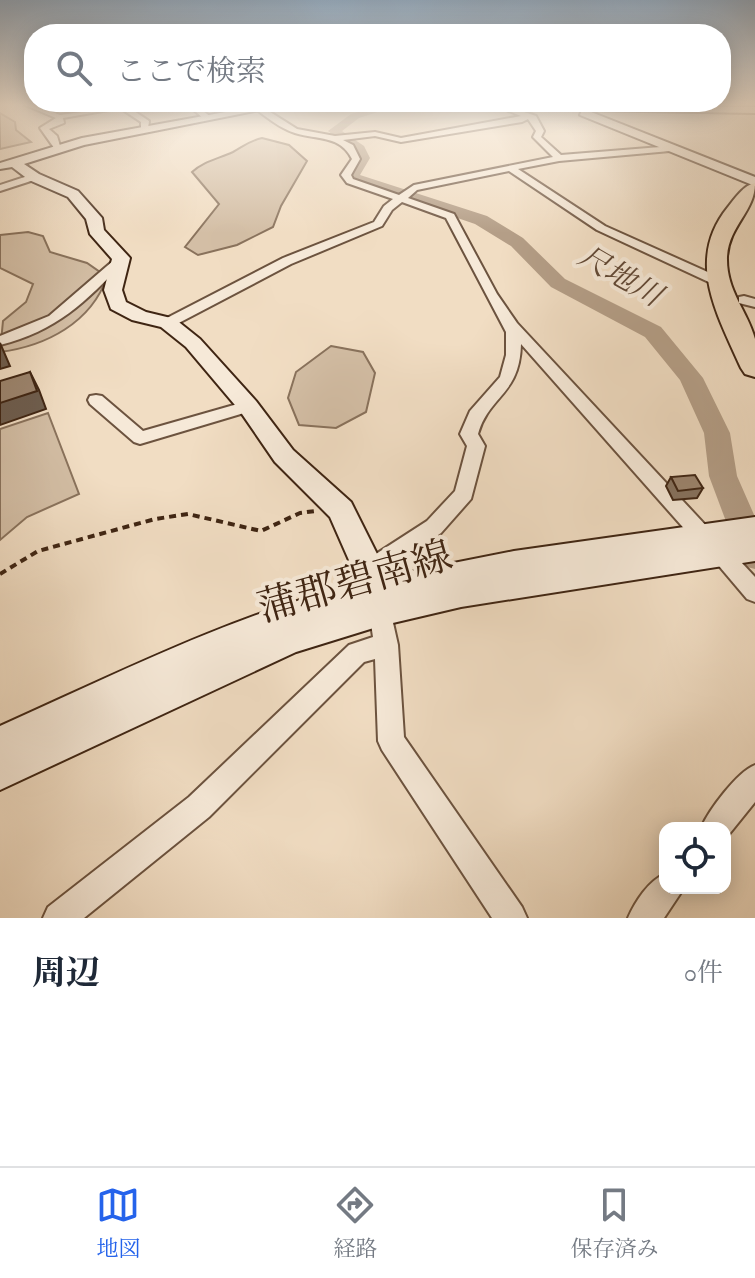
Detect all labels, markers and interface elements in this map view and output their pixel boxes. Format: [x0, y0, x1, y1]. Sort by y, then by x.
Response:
search box [24, 24, 731, 112]
icon: search [52, 46, 96, 90]
text: ここで検索 [116, 53, 266, 90]
water label: 尺地川 [572, 237, 671, 316]
street label: 蒲郡碧南線 [252, 530, 458, 634]
map controls [659, 822, 731, 894]
button: locate [659, 822, 731, 894]
text: 周辺 [32, 952, 100, 995]
text: 0件 [684, 957, 723, 989]
tab: 地図 [96, 1183, 141, 1263]
tab: 経路 [333, 1183, 378, 1263]
tab: 保存済み [570, 1183, 659, 1263]

